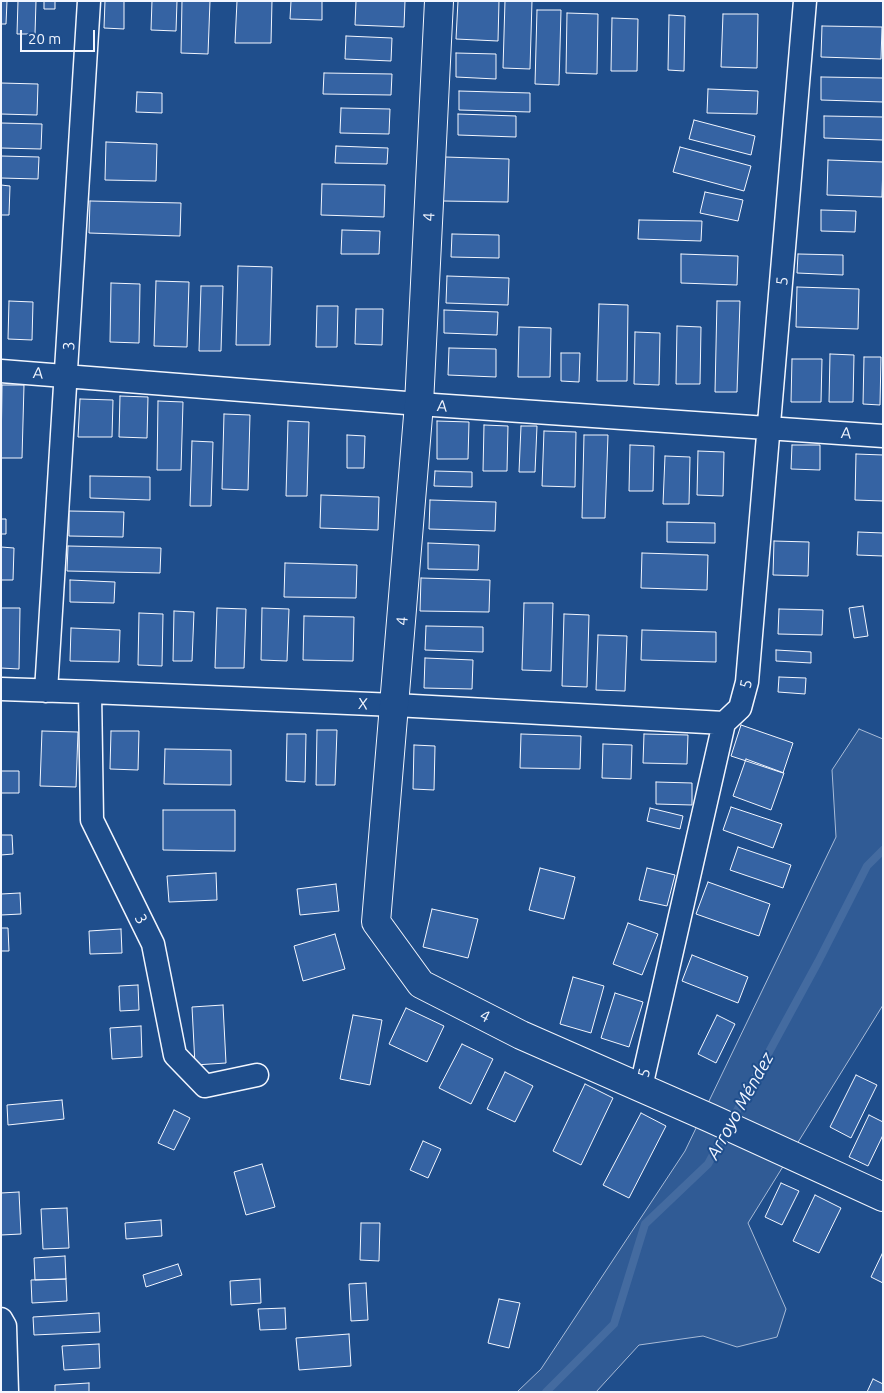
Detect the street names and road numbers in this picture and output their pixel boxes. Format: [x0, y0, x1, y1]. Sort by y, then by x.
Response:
street label: 4 [419, 212, 439, 222]
street label: 5 [772, 276, 792, 286]
street label: 3 [59, 341, 79, 351]
street label: A [32, 363, 44, 383]
street label: A [436, 396, 448, 416]
street label: A [840, 423, 852, 443]
street label: 4 [392, 616, 412, 626]
street label: 5 [736, 678, 756, 690]
street label: X [358, 694, 368, 714]
street label: 3 [130, 911, 152, 927]
street label: 4 [477, 1005, 493, 1027]
street label: 5 [634, 1066, 654, 1080]

